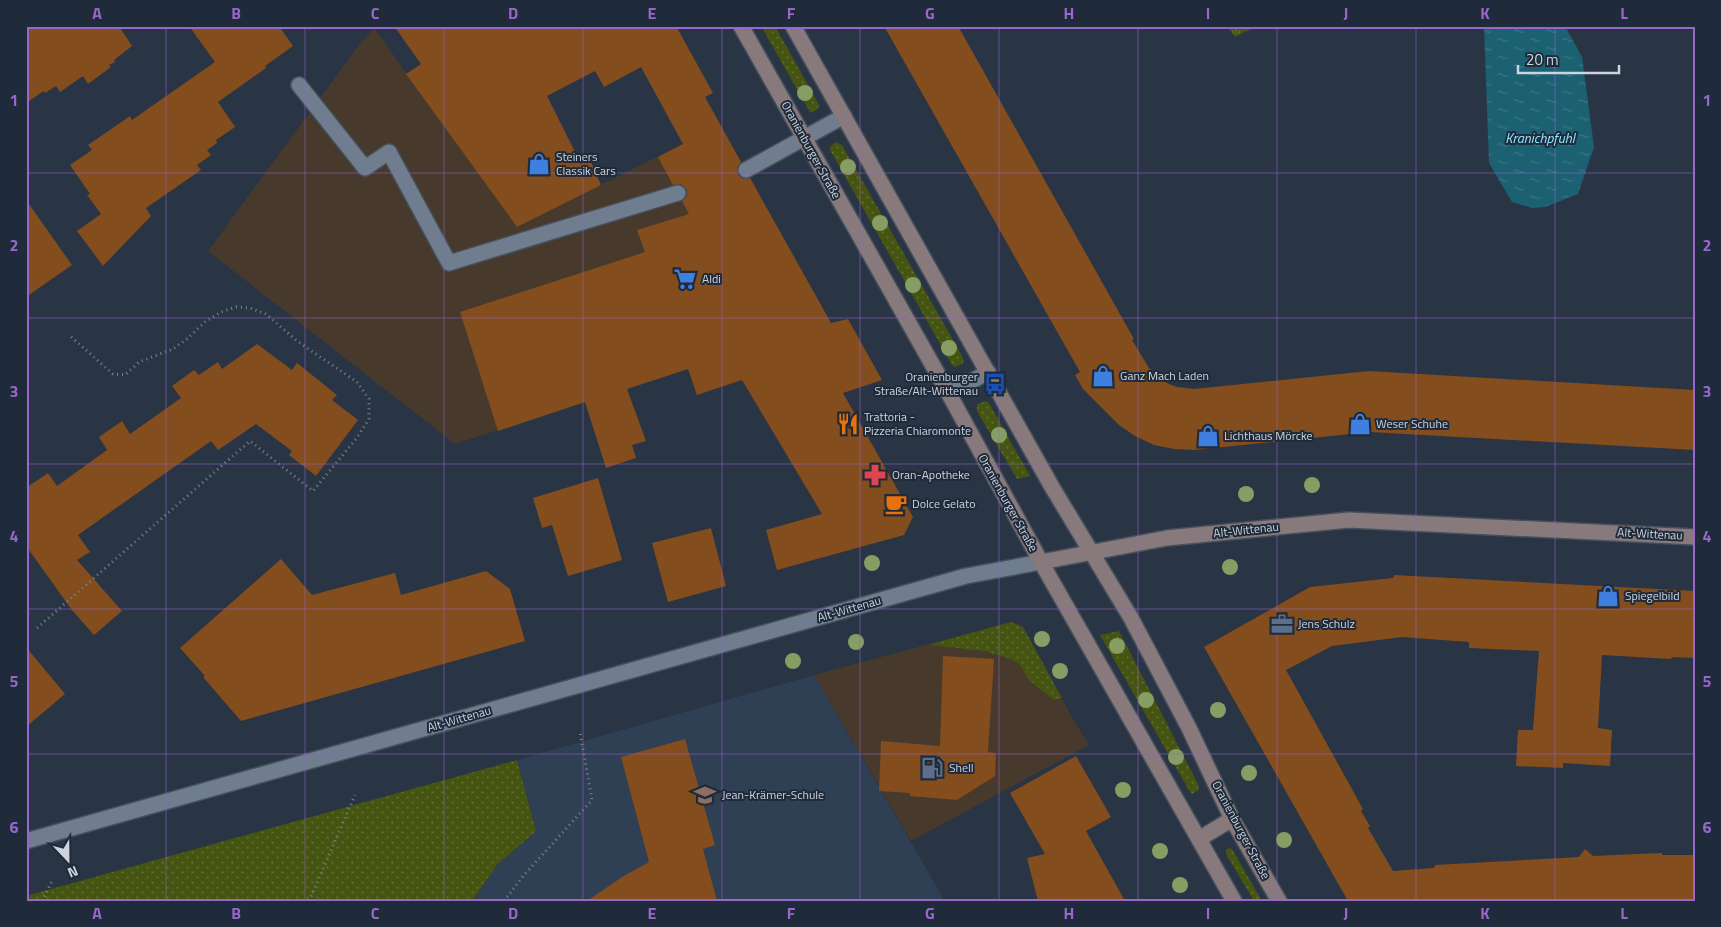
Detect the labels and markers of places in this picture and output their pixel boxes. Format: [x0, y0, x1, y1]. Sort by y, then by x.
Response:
place label: Steiners Classik Cars [556, 147, 616, 180]
shop icon: Steiners Classik Cars [526, 151, 552, 177]
supermarket icon: Aldi [672, 266, 698, 292]
place label: Aldi [702, 269, 721, 288]
shop icon: Ganz Mach Laden [1090, 363, 1116, 389]
place label: Ganz Mach Laden [1120, 366, 1209, 385]
place label: Oranienburger Straße/Alt-Wittenau [874, 367, 978, 400]
bus stop icon: Oranienburger Straße/Alt-Wittenau [982, 371, 1008, 397]
place label: Trattoria - Pizzeria Chiaromonte [864, 407, 971, 440]
restaurant icon: Trattoria - Pizzeria Chiaromonte [835, 411, 861, 437]
shop icon: Weser Schuhe [1347, 411, 1373, 437]
place label: Weser Schuhe [1376, 414, 1448, 433]
shop icon: Lichthaus Mörcke [1195, 423, 1221, 449]
place label: Lichthaus Mörcke [1224, 426, 1313, 445]
pharmacy icon: Oran-Apotheke [862, 462, 888, 488]
place label: Oran-Apotheke [892, 465, 970, 484]
cafe icon: Dolce Gelato [883, 491, 909, 517]
place label: Dolce Gelato [912, 494, 976, 513]
shop icon: Spiegelbild [1595, 583, 1621, 609]
place label: Spiegelbild [1625, 586, 1680, 605]
office icon: Jens Schulz [1269, 611, 1295, 637]
place label: Jens Schulz [1298, 614, 1355, 633]
fuel station icon: Shell [919, 755, 945, 781]
place label: Shell [949, 758, 974, 777]
school or university icon: Jean-Krämer-Schule [692, 782, 718, 808]
place label: Jean-Krämer-Schule [722, 785, 824, 804]

